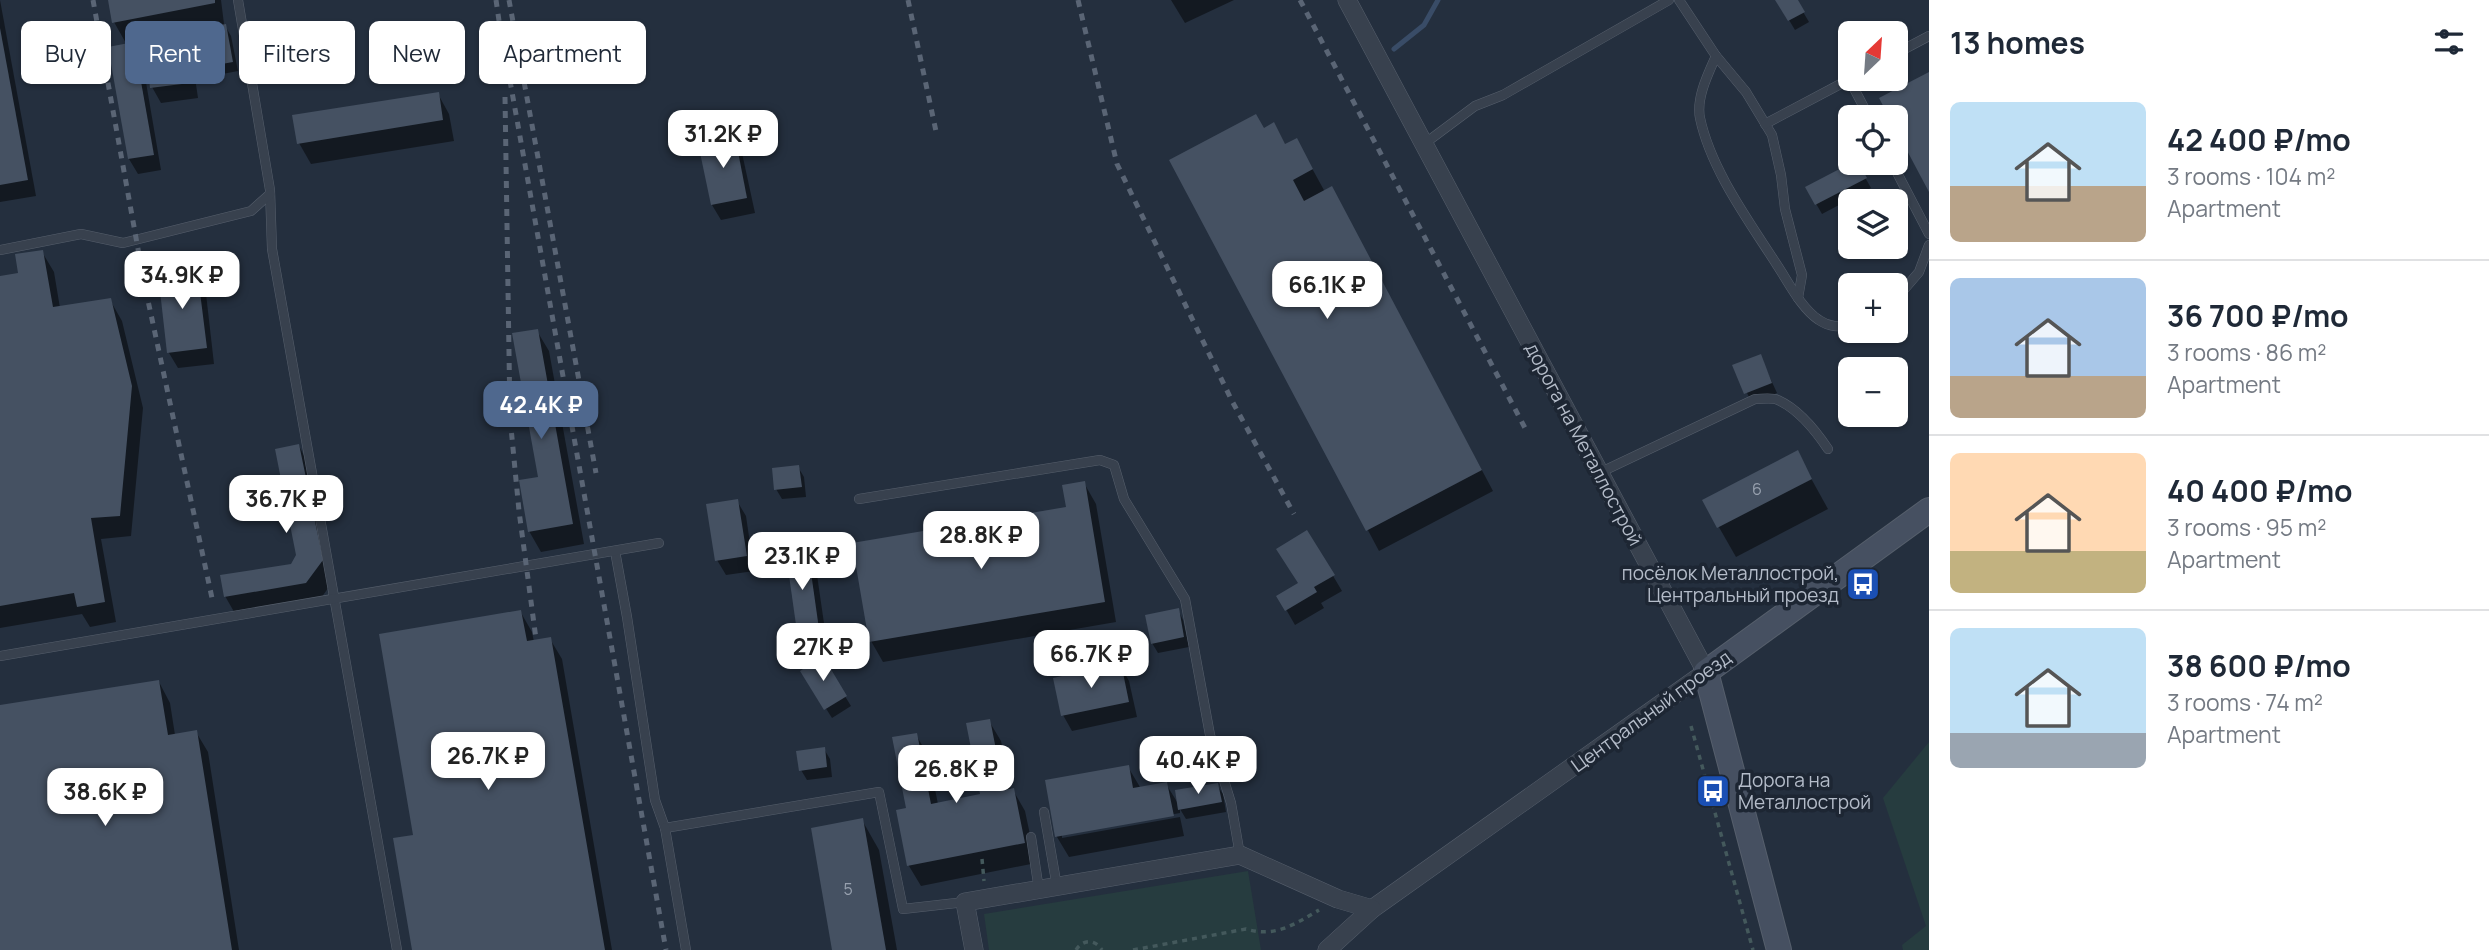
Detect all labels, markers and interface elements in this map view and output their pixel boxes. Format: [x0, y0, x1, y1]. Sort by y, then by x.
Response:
chip: Buy [21, 21, 111, 84]
chip: Rent [125, 21, 225, 84]
chip: Filters [239, 21, 355, 84]
chip: New [369, 21, 465, 84]
chip: Apartment [479, 21, 646, 84]
north arrow [1838, 21, 1908, 91]
map controls [1838, 21, 1908, 427]
text: 13 homes [1950, 22, 2085, 63]
icon: filters [2430, 23, 2468, 61]
button: locate [1838, 105, 1908, 175]
pin: 31.2K ₽ [658, 110, 788, 170]
text: 31.2K ₽ [684, 117, 762, 149]
text: 42 400 ₽/mo [2167, 119, 2351, 160]
icon: home [2006, 130, 2090, 214]
text: 3 rooms · 104 m² [2167, 160, 2335, 192]
button: layers [1838, 189, 1908, 259]
text: Apartment [2167, 192, 2281, 224]
pin: 34.9K ₽ [117, 252, 247, 311]
text: 34.9K ₽ [141, 258, 223, 290]
pin: 66.1K ₽ [1262, 262, 1392, 321]
text: 66.1K ₽ [1288, 268, 1366, 300]
button: + [1838, 273, 1908, 343]
text: 36 700 ₽/mo [2167, 295, 2348, 336]
icon: home [2006, 306, 2090, 390]
text: 3 rooms · 86 m² [2167, 336, 2327, 368]
street label: дорога на Металлострой [1519, 338, 1649, 550]
button: − [1838, 357, 1908, 427]
text: Apartment [2167, 368, 2281, 400]
pin: 42.4K ₽ [476, 382, 606, 441]
text: 42.4K ₽ [499, 388, 583, 420]
text: 40 400 ₽/mo [2167, 470, 2353, 511]
pin: 36.7K ₽ [221, 476, 351, 535]
house number: 6 [1752, 478, 1762, 500]
icon: home [2006, 481, 2090, 565]
text: 36.7K ₽ [245, 482, 327, 514]
text: 3 rooms · 95 m² [2167, 511, 2326, 543]
pin: 28.8K ₽ [916, 512, 1046, 571]
text: 28.8K ₽ [939, 518, 1023, 550]
pin: 23.1K ₽ [737, 532, 867, 592]
text: 23.1K ₽ [764, 539, 840, 571]
text: Apartment [2167, 543, 2281, 575]
place label: посёлок Металлострой, Центральный проезд [1622, 560, 1839, 608]
bus stop icon: посёлок Металлострой, Центральный проезд [1844, 565, 1882, 603]
pin: 27K ₽ [774, 624, 872, 683]
text: 27K ₽ [793, 630, 853, 662]
pin: 66.7K ₽ [1026, 630, 1156, 690]
text: 66.7K ₽ [1050, 637, 1132, 669]
street label: Центральный проезд [1566, 644, 1736, 778]
text: 38 600 ₽/mo [2167, 645, 2351, 686]
icon: home [2006, 656, 2090, 740]
text: 3 rooms · 74 m² [2167, 686, 2323, 718]
text: Apartment [2167, 718, 2281, 750]
pin: 26.7K ₽ [423, 732, 553, 792]
pin: 40.4K ₽ [1133, 736, 1263, 796]
text: 26.7K ₽ [447, 739, 529, 771]
text: 40.4K ₽ [1156, 743, 1240, 775]
pin: 26.8K ₽ [891, 746, 1021, 805]
text: 26.8K ₽ [914, 752, 998, 784]
place label: Дорога на Металлострой [1738, 767, 1871, 815]
pin: 38.6K ₽ [40, 768, 170, 828]
bus stop icon: Дорога на Металлострой [1694, 772, 1732, 810]
text: 38.6K ₽ [63, 775, 147, 807]
house number: 5 [843, 878, 853, 900]

